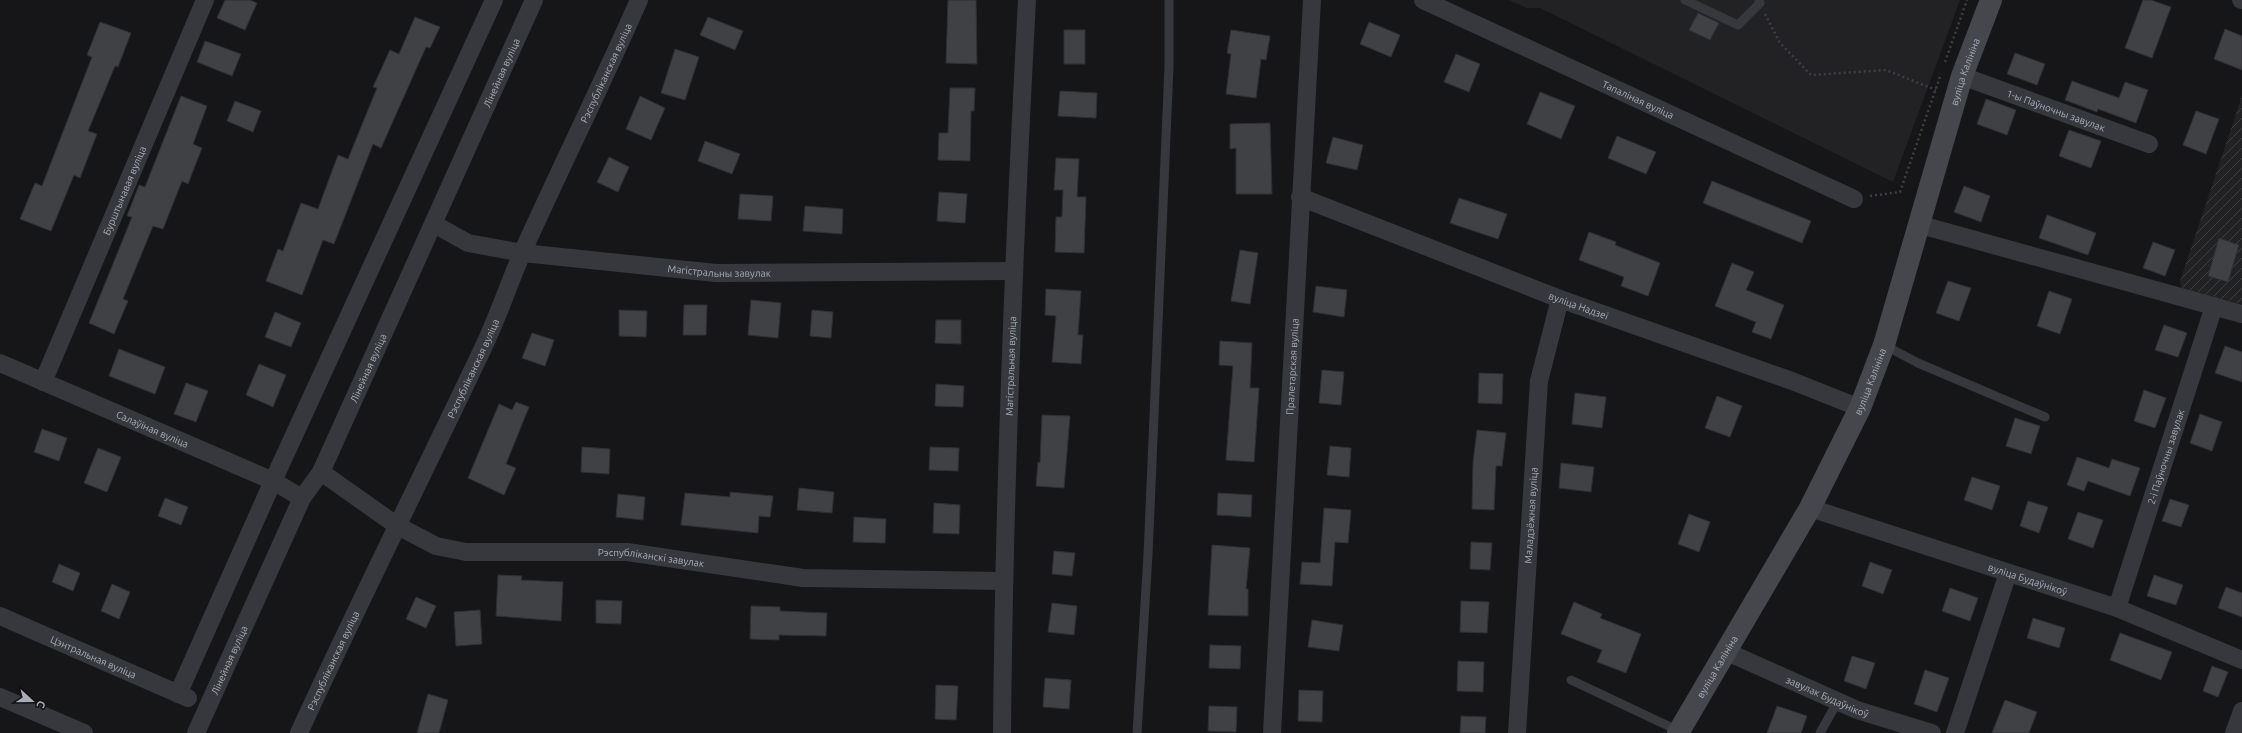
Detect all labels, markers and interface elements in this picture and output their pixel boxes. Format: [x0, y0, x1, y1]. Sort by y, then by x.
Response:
street label: Рэспубліканская вуліца [578, 22, 634, 125]
street label: Лінейная вуліца [481, 37, 522, 109]
street label: вуліца Калініна [1949, 37, 1982, 107]
street label: Тапаліная вуліца [1600, 79, 1675, 121]
street label: 1-ы Паўночны завулак [2005, 88, 2107, 134]
street label: Бурштынавая вуліца [101, 145, 148, 237]
street label: Магістральны завулак [667, 263, 771, 279]
street label: вуліца Надзеі [1547, 290, 1610, 322]
street label: Магістральная вуліца [1004, 316, 1018, 416]
street label: Рэспубліканская вуліца [445, 317, 501, 420]
street label: Пралетарская вуліца [1284, 318, 1301, 415]
street label: Лінейная вуліца [348, 332, 389, 405]
street label: вуліца Калініна [1852, 347, 1888, 417]
street label: 2-і Паўночны завулак [2146, 408, 2186, 506]
street label: Салаўіная вуліца [114, 409, 190, 450]
street label: Маладзёжная вуліца [1523, 467, 1540, 564]
street label: Рэспубліканскі завулак [598, 547, 705, 569]
street label: вуліца Будаўнікоў [1987, 561, 2069, 597]
street label: Рэспубліканская вуліца [305, 609, 361, 712]
street label: Лінейная вуліца [209, 624, 250, 697]
street label: Цэнтральная вуліца [49, 634, 138, 681]
street label: вуліца Калініна [1695, 634, 1740, 700]
street label: завулак Будаўнікоў [1784, 674, 1870, 719]
north arrow [12, 681, 52, 721]
text: С [34, 699, 48, 710]

